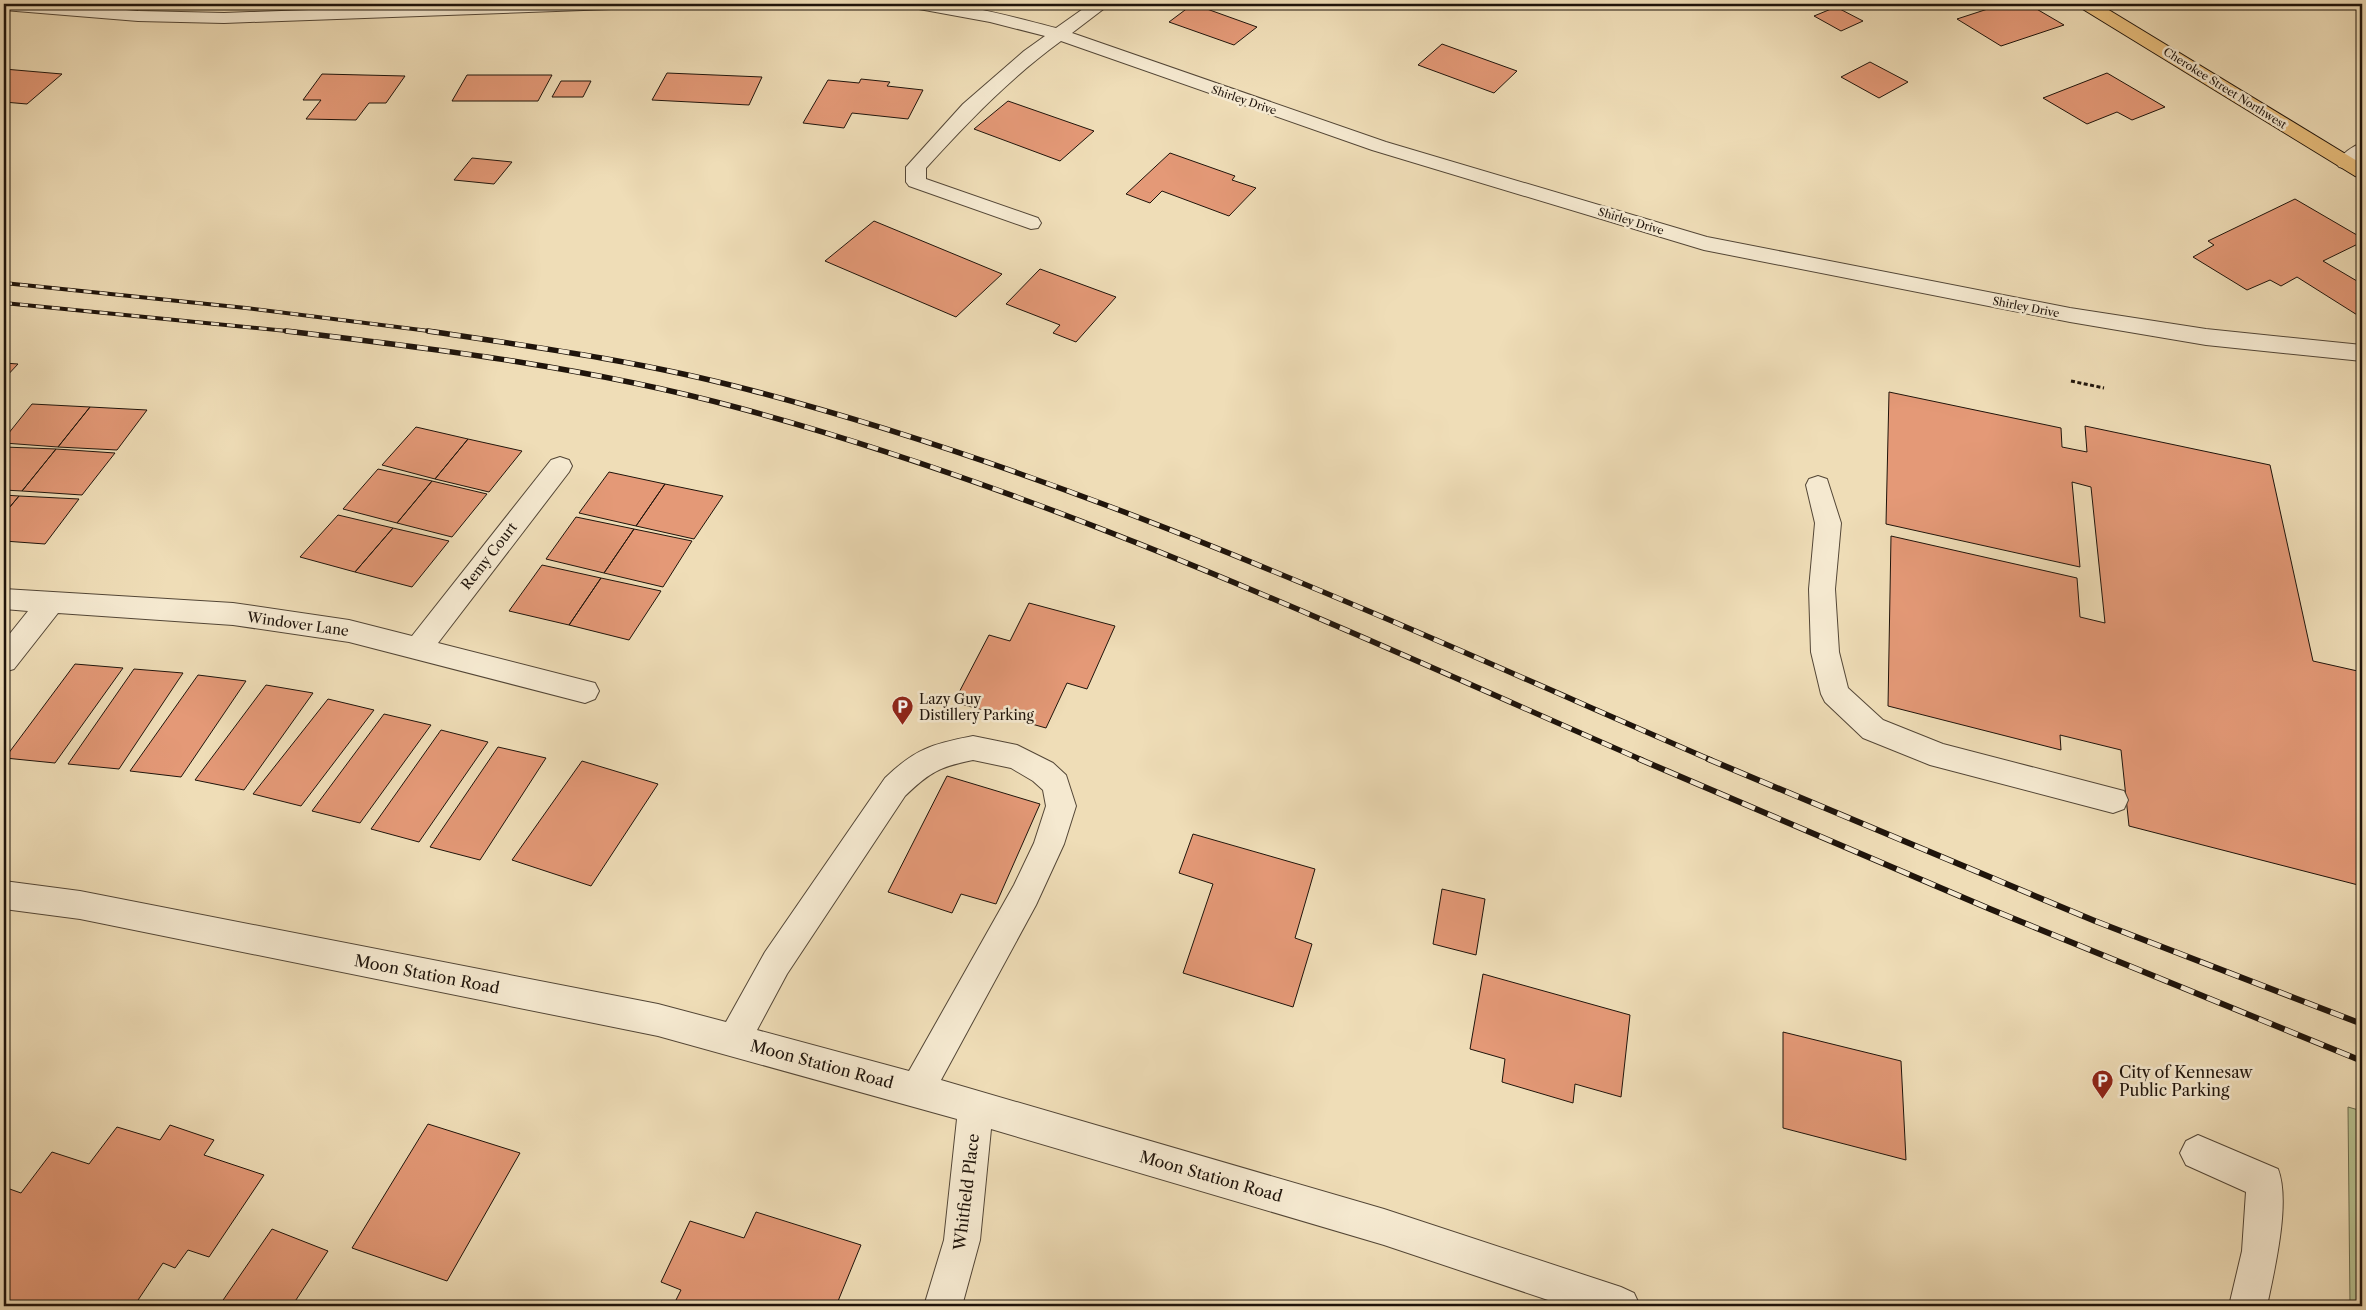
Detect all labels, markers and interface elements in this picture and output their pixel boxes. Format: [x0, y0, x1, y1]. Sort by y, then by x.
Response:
street label: Cherokee Street Northwest [2161, 44, 2289, 132]
street label: Shirley Drive [1210, 82, 1278, 118]
street label: Shirley Drive [1596, 204, 1666, 238]
street label: Shirley Drive [1991, 294, 2061, 320]
street label: Remy Court [457, 519, 521, 593]
street label: Windover Lane [245, 608, 350, 640]
place label: Lazy Guy Distillery Parking [919, 690, 1034, 724]
parking icon: Lazy Guy Distillery Parking [891, 695, 915, 726]
street label: Moon Station Road [353, 950, 502, 998]
street label: Moon Station Road [748, 1035, 896, 1093]
place label: City of Kennesaw Public Parking [2119, 1062, 2253, 1100]
parking icon: City of Kennesaw Public Parking [2091, 1069, 2115, 1100]
street label: Whitfield Place [949, 1132, 983, 1252]
street label: Moon Station Road [1137, 1146, 1285, 1206]

